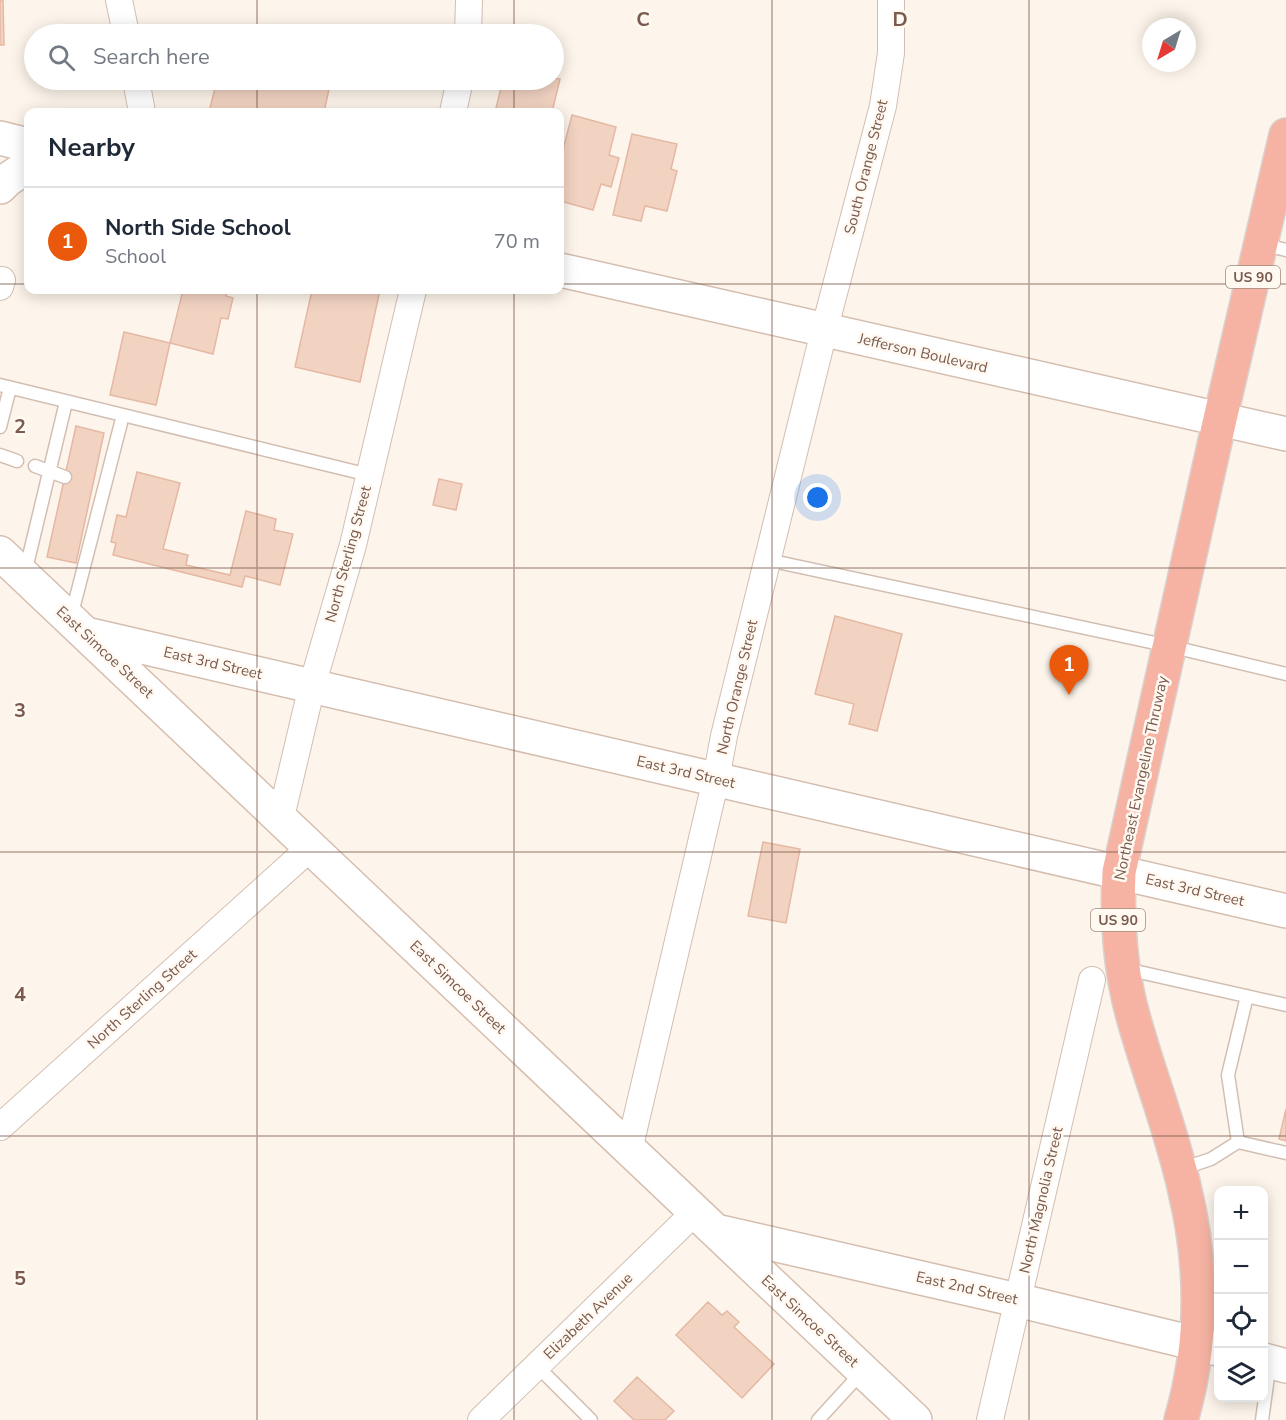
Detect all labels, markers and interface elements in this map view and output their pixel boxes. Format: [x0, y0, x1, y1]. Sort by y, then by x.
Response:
text: C [636, 6, 650, 33]
text: D [892, 6, 908, 33]
north arrow [1142, 18, 1196, 72]
search box [24, 24, 564, 90]
icon: search [45, 41, 78, 74]
text: Search here [93, 42, 210, 72]
street label: South Orange Street [840, 97, 893, 237]
text: Nearby [48, 130, 135, 165]
text: North Side School [105, 213, 291, 243]
text: 1 [62, 228, 74, 255]
text: 70 m [494, 228, 540, 255]
text: School [105, 243, 166, 270]
road number: US 90 [1226, 266, 1280, 288]
street label: Jefferson Boulevard [855, 328, 990, 378]
text: 2 [14, 413, 26, 440]
street label: North Sterling Street [320, 483, 376, 624]
your location [803, 483, 832, 512]
street label: East Simcoe Street [52, 602, 159, 703]
street label: North Orange Street [712, 617, 762, 756]
street label: East 3rd Street [162, 642, 265, 684]
pin: 1 [1050, 646, 1088, 695]
street label: Northeast Evangeline Thruway [1110, 674, 1172, 882]
text: 3 [14, 697, 26, 724]
street label: East 3rd Street [635, 751, 738, 793]
street label: East 3rd Street [1144, 869, 1247, 911]
road number: US 90 [1091, 909, 1145, 931]
street label: East Simcoe Street [406, 936, 511, 1039]
street label: North Sterling Street [83, 944, 201, 1053]
text: 4 [14, 981, 26, 1008]
street label: North Magnolia Street [1014, 1124, 1068, 1275]
map controls [1214, 1186, 1268, 1402]
button: + [1214, 1186, 1268, 1240]
button: − [1214, 1240, 1268, 1294]
text: 5 [14, 1265, 26, 1292]
street label: East 2nd Street [914, 1267, 1021, 1310]
street label: Elizabeth Avenue [539, 1268, 637, 1364]
street label: East Simcoe Street [757, 1271, 864, 1372]
button: locate [1214, 1294, 1268, 1348]
button: layers [1214, 1348, 1268, 1402]

